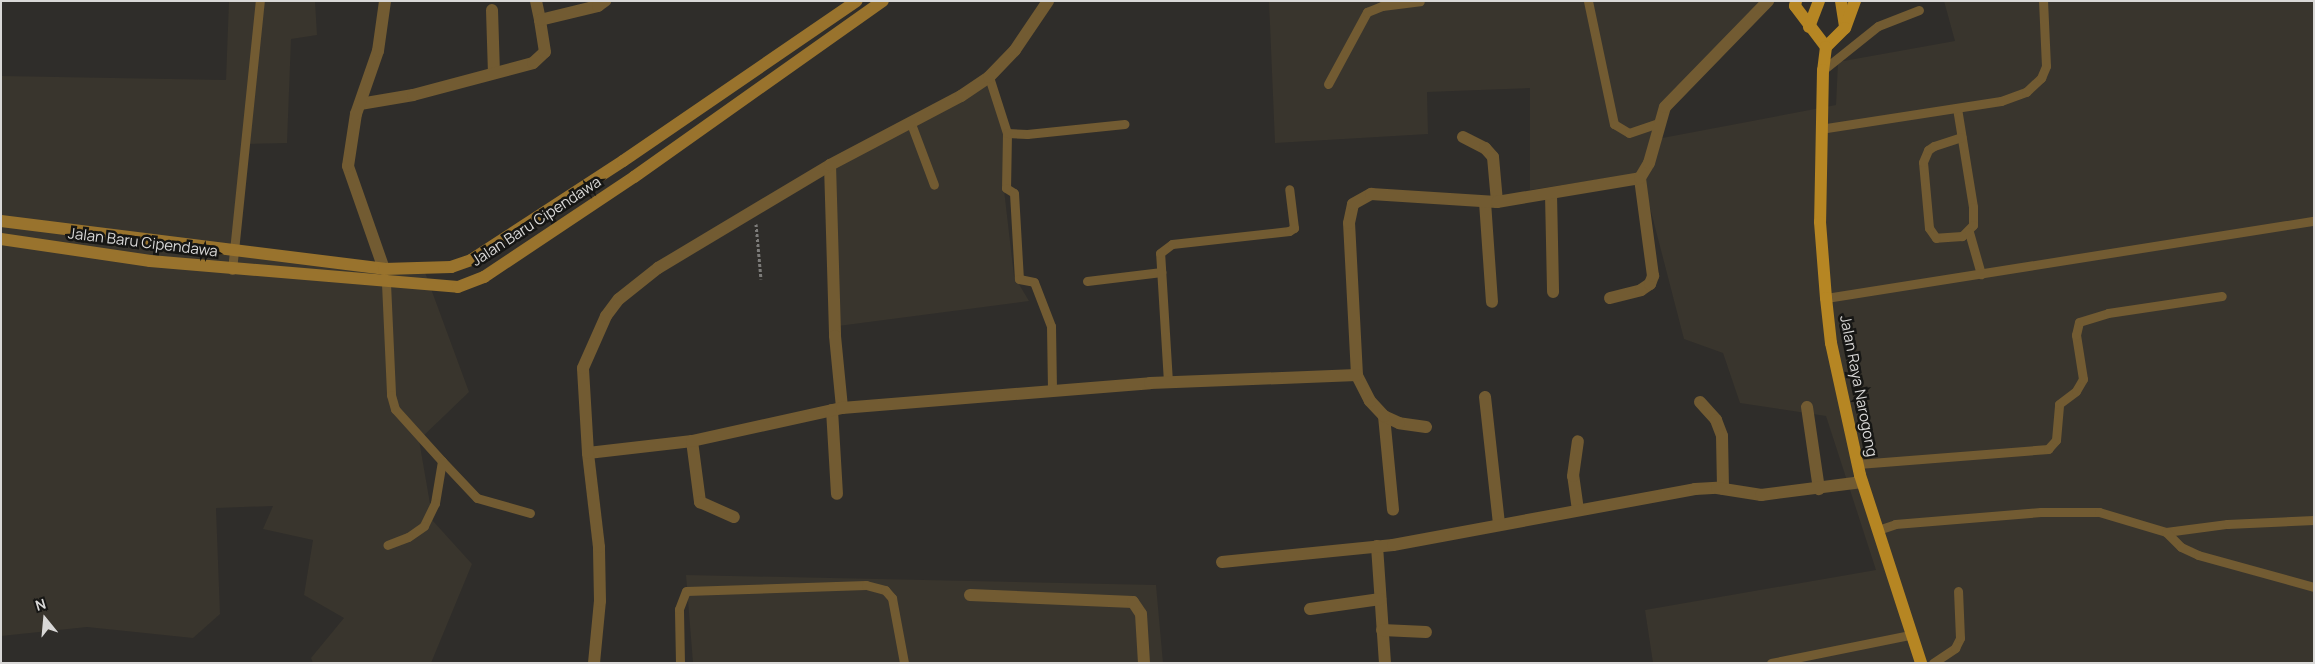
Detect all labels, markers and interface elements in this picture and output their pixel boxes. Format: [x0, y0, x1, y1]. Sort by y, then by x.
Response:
street label: Jalan Baru Cipendawa [468, 172, 604, 270]
street label: Jalan Baru Cipendawa [67, 224, 219, 260]
street label: Jalan Raya Narogong [1836, 314, 1882, 458]
north arrow [20, 594, 70, 644]
text: N [33, 594, 48, 615]

